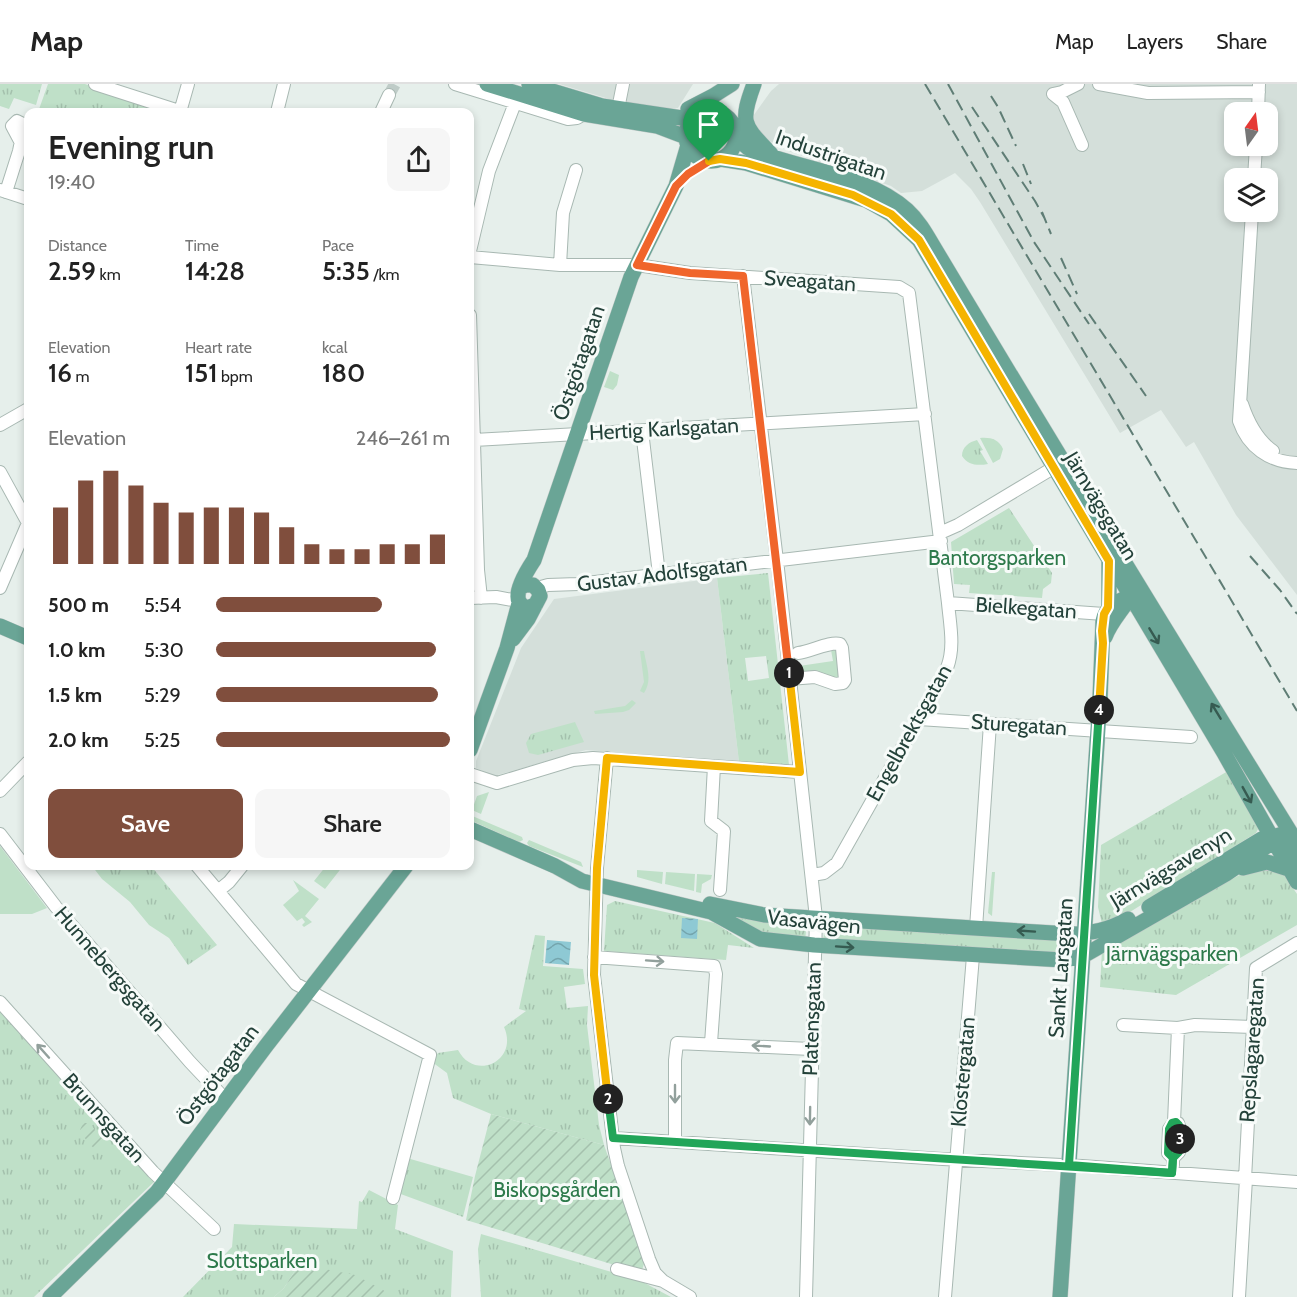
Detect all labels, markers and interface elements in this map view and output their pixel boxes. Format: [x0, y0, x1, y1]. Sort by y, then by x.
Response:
text: Map [30, 24, 83, 58]
text: Map [1055, 29, 1094, 54]
text: Layers [1127, 29, 1183, 54]
text: Share [1216, 29, 1267, 54]
pin [683, 99, 734, 161]
north arrow [1224, 102, 1278, 156]
map controls [1224, 102, 1278, 222]
icon: arrive [692, 108, 725, 141]
street label: Industrigatan [772, 124, 890, 185]
text: Evening run [48, 127, 214, 167]
button: share [387, 128, 450, 191]
button: layers [1224, 168, 1278, 222]
text: 19:40 [48, 170, 96, 194]
text: Distance [48, 236, 107, 255]
text: Time [185, 236, 219, 255]
text: Pace [322, 236, 354, 255]
text: 2.59 [48, 255, 96, 287]
text: 14:28 [185, 255, 245, 287]
text: 5:35 [322, 255, 370, 287]
text: km [96, 265, 121, 284]
text: /km [370, 265, 400, 284]
street label: Sveagatan [763, 265, 857, 296]
street label: Östgötagatan [547, 302, 610, 424]
text: Elevation [48, 338, 111, 357]
text: Heart rate [185, 338, 252, 357]
text: kcal [322, 338, 348, 357]
text: 16 [48, 357, 72, 389]
text: 151 [185, 357, 217, 389]
text: 180 [322, 357, 365, 389]
text: m [72, 367, 90, 386]
text: bpm [217, 367, 253, 386]
street label: Hertig Karlsgatan [588, 412, 740, 445]
text: Elevation [48, 426, 126, 450]
text: 246–261 m [356, 426, 450, 450]
street label: Järnvägsgatan [1059, 446, 1144, 564]
park label: Bantorgsparken [928, 545, 1066, 570]
street label: Gustav Adolfsgatan [575, 551, 748, 596]
street label: Bielkegatan [975, 591, 1078, 624]
text: 500 m [48, 593, 109, 617]
text: 5:54 [144, 593, 181, 617]
one-way arrow [1148, 627, 1160, 644]
text: 1.0 km [48, 638, 105, 662]
text: 5:30 [144, 638, 184, 662]
pin: 1 [774, 658, 804, 688]
street label: Engelbrektsgatan [861, 660, 956, 806]
text: 1 [786, 663, 792, 682]
text: 1.5 km [48, 683, 102, 707]
text: 5:29 [144, 683, 181, 707]
pin: 4 [1084, 695, 1114, 725]
text: 4 [1094, 700, 1104, 719]
one-way arrow [1210, 703, 1222, 720]
street label: Sturegatan [970, 709, 1068, 740]
text: 2.0 km [48, 728, 109, 752]
text: 5:25 [144, 728, 180, 752]
one-way arrow [1241, 786, 1253, 803]
button: Save [48, 789, 243, 858]
button: Share [255, 789, 450, 858]
street label: Järnvägsavenyn [1105, 822, 1236, 914]
street label: Sankt Larsgatan [1043, 897, 1078, 1039]
street label: Hunnebergsgatan [49, 901, 171, 1036]
street label: Vasavägen [766, 904, 862, 939]
one-way arrow [1016, 925, 1036, 936]
park label: Järnvägsparken [1105, 941, 1238, 966]
one-way arrow [834, 942, 854, 953]
one-way arrow [644, 956, 664, 967]
street label: Platensgatan [797, 962, 826, 1076]
street label: Repslagaregatan [1234, 977, 1269, 1123]
street label: Klostergatan [945, 1016, 980, 1128]
street label: Östgötagatan [171, 1019, 264, 1130]
one-way arrow [752, 1041, 772, 1052]
one-way arrow [36, 1043, 50, 1058]
street label: Brunnsgatan [58, 1068, 151, 1167]
one-way arrow [669, 1083, 681, 1103]
pin: 2 [593, 1084, 623, 1114]
text: 2 [604, 1089, 612, 1108]
one-way arrow [804, 1105, 815, 1125]
pin: 3 [1165, 1124, 1195, 1154]
text: 3 [1176, 1129, 1184, 1148]
park label: Biskopsgården [493, 1177, 621, 1202]
park label: Slottsparken [206, 1248, 318, 1273]

